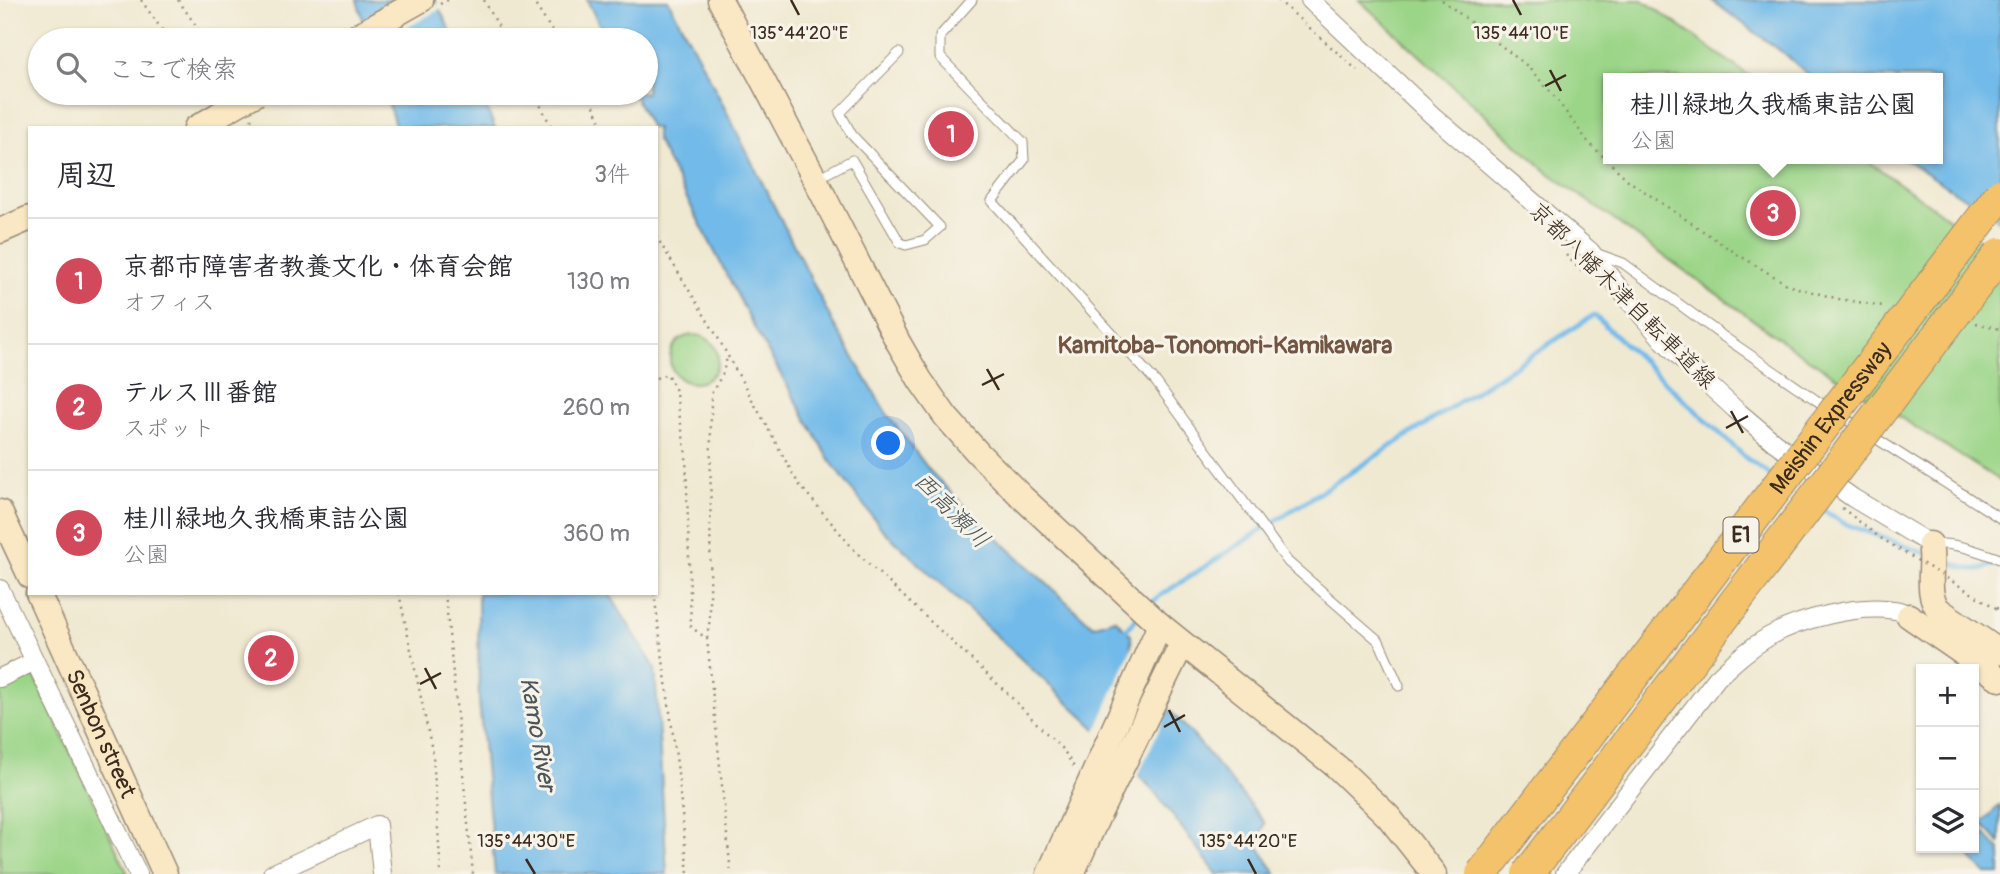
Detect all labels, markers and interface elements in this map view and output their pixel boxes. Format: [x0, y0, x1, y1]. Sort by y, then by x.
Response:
text: 135°44'20"E [750, 22, 848, 45]
text: 135°44'10"E [1473, 22, 1569, 45]
search box [28, 28, 658, 105]
icon: search [52, 48, 90, 86]
text: ここで検索 [108, 54, 238, 86]
popup [1603, 73, 1943, 164]
text: 桂川緑地久我橋東詰公園 [1630, 89, 1916, 121]
pin: 1 [928, 108, 974, 160]
text: 公園 [1630, 126, 1676, 155]
text: 周辺 [56, 157, 116, 194]
text: 3件 [594, 160, 630, 189]
pin: 3 [1750, 187, 1796, 239]
street label: 京都八幡木津自転車道線 [1523, 196, 1722, 395]
text: 京都市障害者教養文化・体育会館 [123, 251, 513, 283]
text: 1 [75, 267, 84, 296]
text: 130 m [567, 267, 630, 296]
text: オフィス [123, 288, 215, 317]
district label: Kamitoba-Tonomori-Kamikawara [1058, 331, 1392, 360]
street label: Meishin Expressway [1763, 336, 1898, 500]
text: テルスⅢ番館 [123, 377, 277, 409]
text: 2 [73, 393, 85, 422]
text: 260 m [563, 393, 630, 422]
text: スポット [123, 414, 215, 443]
your location [871, 426, 905, 460]
water label: 西高瀬川 [907, 466, 996, 555]
text: 桂川緑地久我橋東詰公園 [123, 503, 409, 535]
road number: E1 [1724, 518, 1758, 552]
text: 3 [73, 519, 85, 548]
text: 360 m [563, 519, 630, 548]
text: 公園 [123, 540, 169, 569]
pin: 2 [248, 632, 294, 684]
map controls [1916, 664, 1979, 853]
button: + [1916, 664, 1979, 727]
street label: Senbon street [59, 665, 143, 803]
water label: Kamo River [513, 675, 562, 797]
button: − [1916, 727, 1979, 790]
button: layers [1916, 790, 1979, 853]
text: 135°44'30"E [477, 830, 575, 853]
text: 135°44'20"E [1199, 830, 1297, 853]

